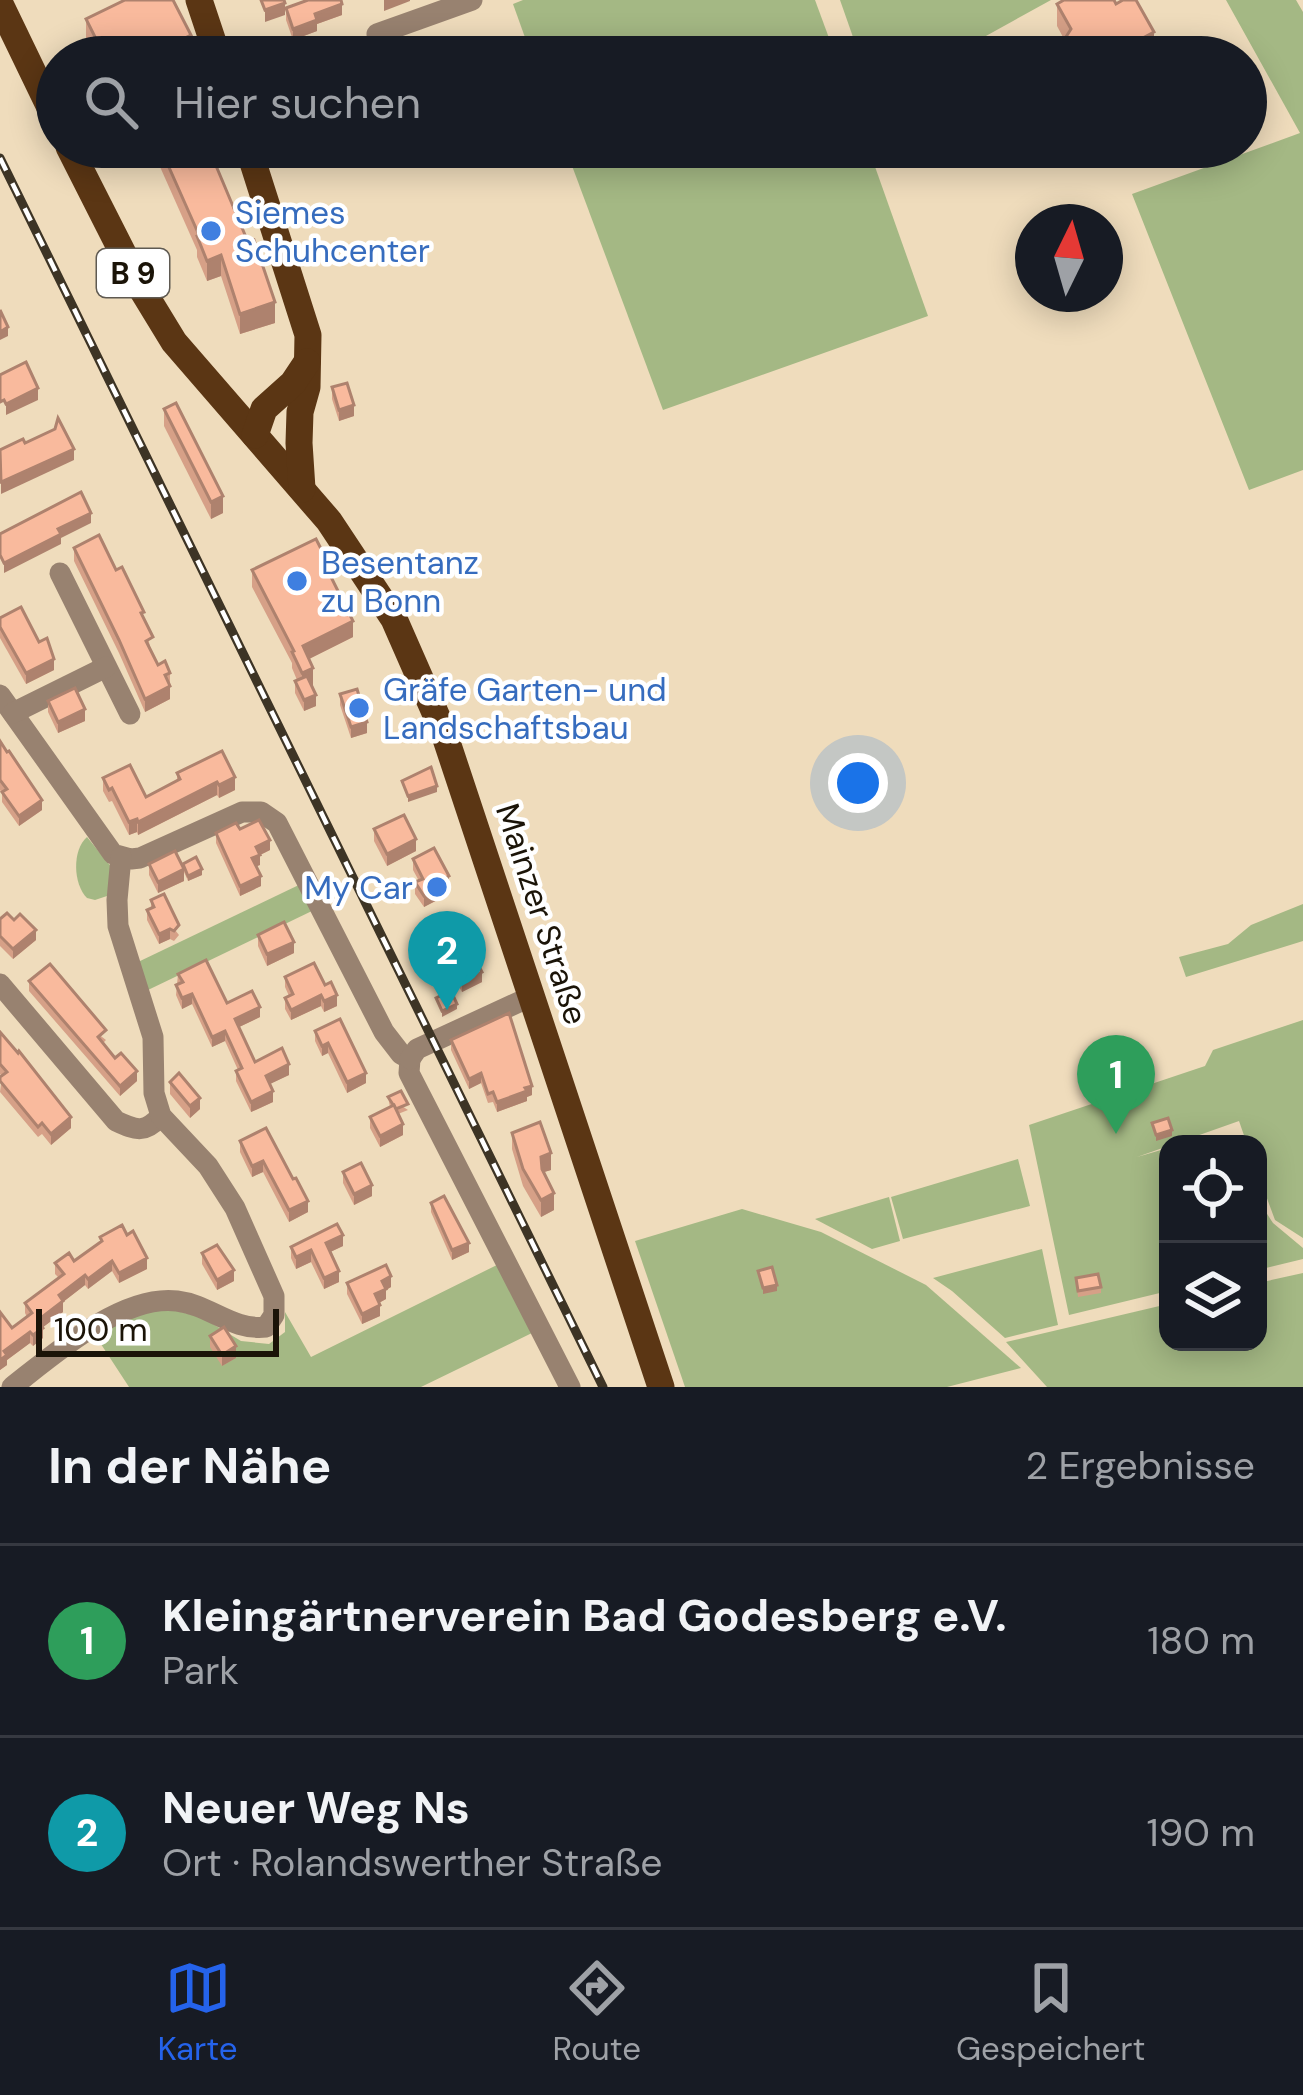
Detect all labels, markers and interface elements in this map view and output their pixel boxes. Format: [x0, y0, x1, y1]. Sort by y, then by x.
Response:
search box [36, 36, 1267, 168]
icon: search [78, 69, 144, 135]
text: Hier suchen [174, 73, 421, 132]
place label: Siemes Schuhcenter [235, 191, 430, 272]
north arrow [1015, 204, 1123, 312]
marker: Siemes Schuhcenter [198, 218, 224, 244]
road number: B 9 [97, 249, 169, 297]
place label: Besentanz zu Bonn [321, 541, 479, 622]
marker: Besentanz zu Bonn [284, 568, 310, 594]
place label: Gräfe Garten- und Landschaftsbau [383, 668, 667, 749]
marker: Gräfe Garten- und Landschaftsbau [346, 695, 372, 721]
your location [828, 753, 888, 813]
street label: Mainzer Straße [486, 798, 598, 1030]
place label: My Car [304, 866, 413, 909]
marker: My Car [424, 874, 450, 900]
pin: 2 [408, 911, 486, 1010]
pin: 1 [1077, 1035, 1155, 1134]
map controls [1159, 1135, 1267, 1351]
button: locate [1159, 1135, 1267, 1243]
button: layers [1159, 1243, 1267, 1351]
scale bar [36, 1303, 279, 1356]
text: 100 m [54, 1308, 148, 1351]
text: In der Nähe [48, 1432, 332, 1499]
text: 2 Ergebnisse [1026, 1440, 1255, 1491]
text: Kleingärtnerverein Bad Godesberg e.V. [162, 1586, 1006, 1645]
text: 1 [80, 1615, 94, 1666]
text: 180 m [1147, 1615, 1255, 1666]
text: Park [162, 1645, 239, 1696]
text: Neuer Weg Ns [162, 1778, 470, 1837]
text: 2 [76, 1807, 98, 1858]
text: 190 m [1147, 1807, 1255, 1858]
text: Ort · Rolandswerther Straße [162, 1837, 662, 1888]
tab: Karte [158, 1955, 237, 2070]
tab: Route [553, 1955, 641, 2070]
tab: Gespeichert [956, 1955, 1145, 2070]

